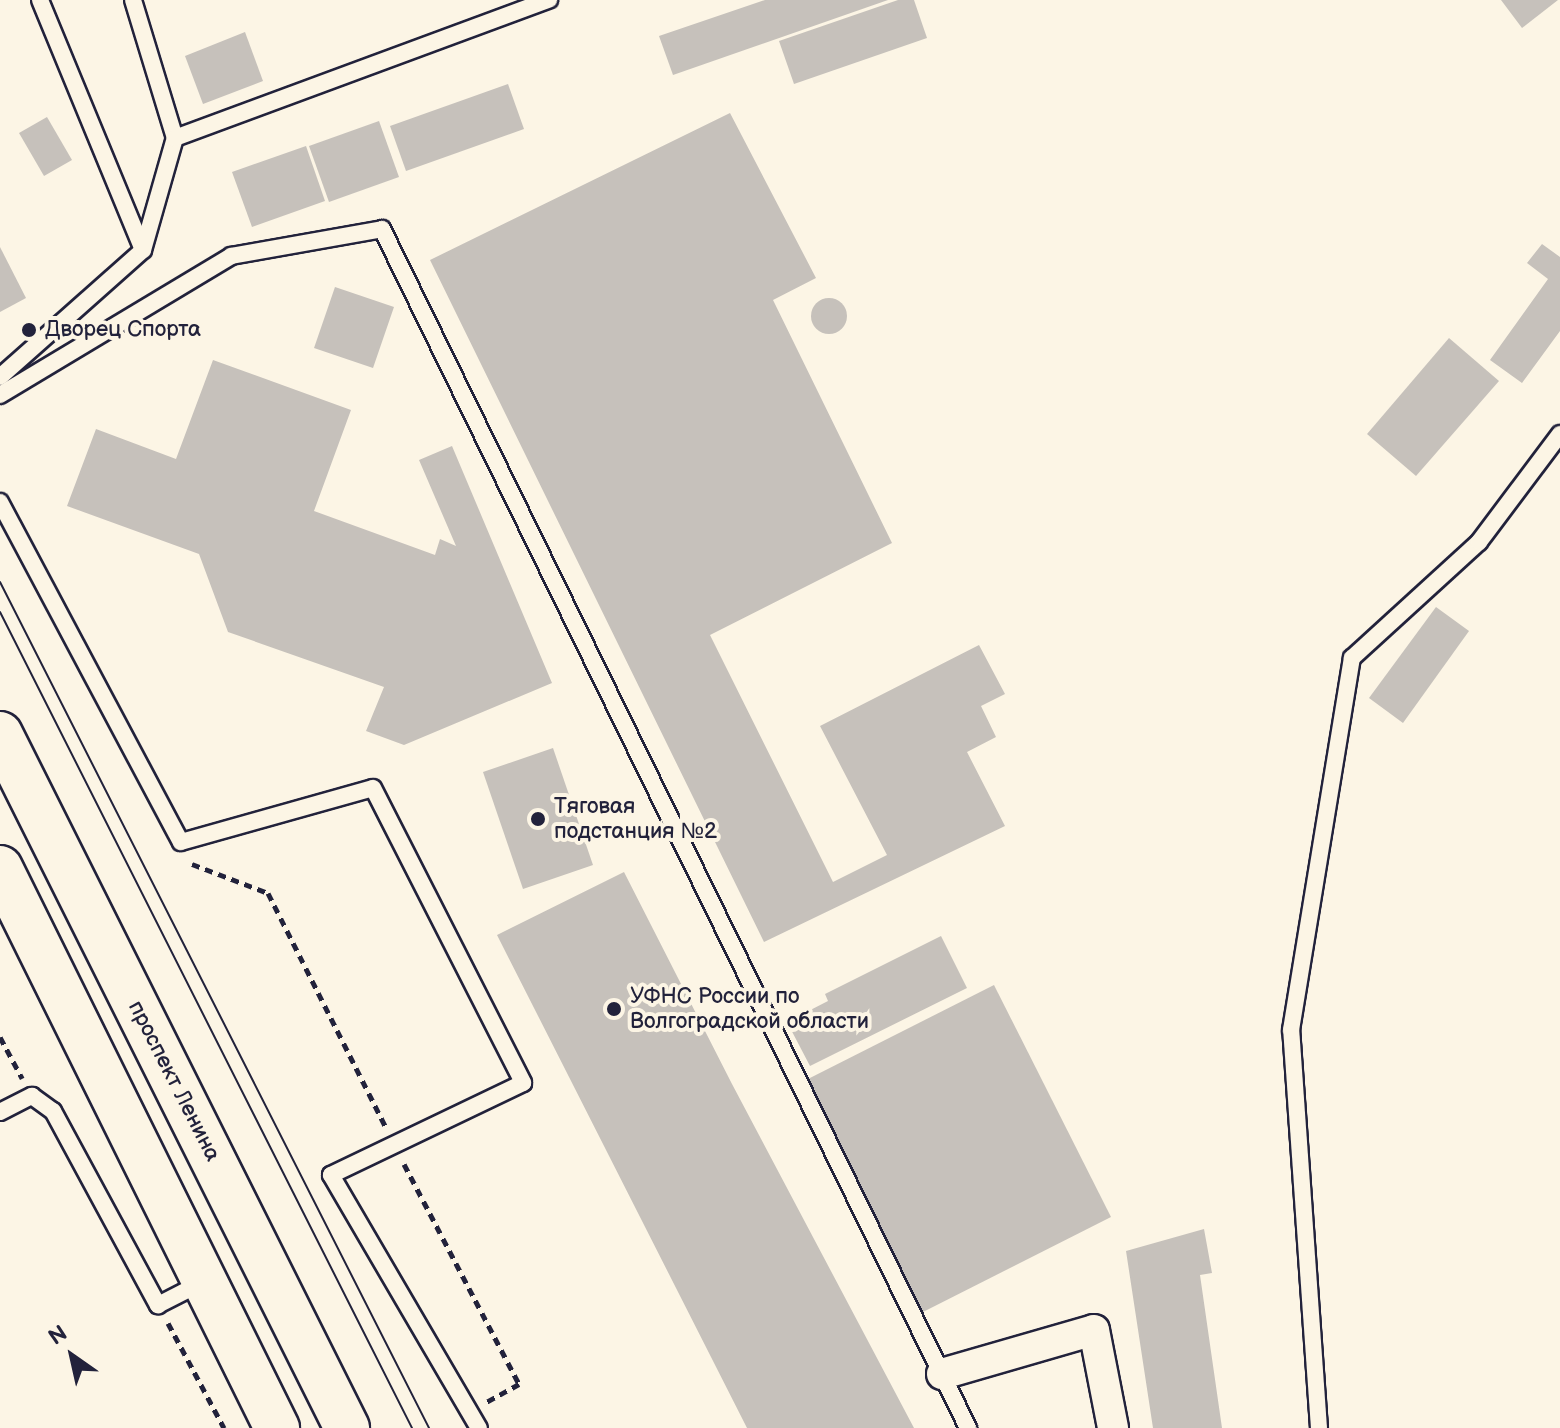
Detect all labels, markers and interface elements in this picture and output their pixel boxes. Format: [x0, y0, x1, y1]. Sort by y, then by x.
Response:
place label: Дворец Спорта [45, 317, 201, 343]
marker: Дворец Спорта [20, 321, 38, 339]
place label: Тяговая подстанция №2 [554, 793, 717, 844]
marker: Тяговая подстанция №2 [529, 810, 547, 828]
place label: УФНС России по Волгоградской области [630, 983, 869, 1034]
street label: проспект Ленина [122, 996, 226, 1166]
marker: УФНС России по Волгоградской области [605, 1000, 623, 1018]
north arrow [32, 1316, 112, 1396]
text: N [44, 1320, 73, 1352]

